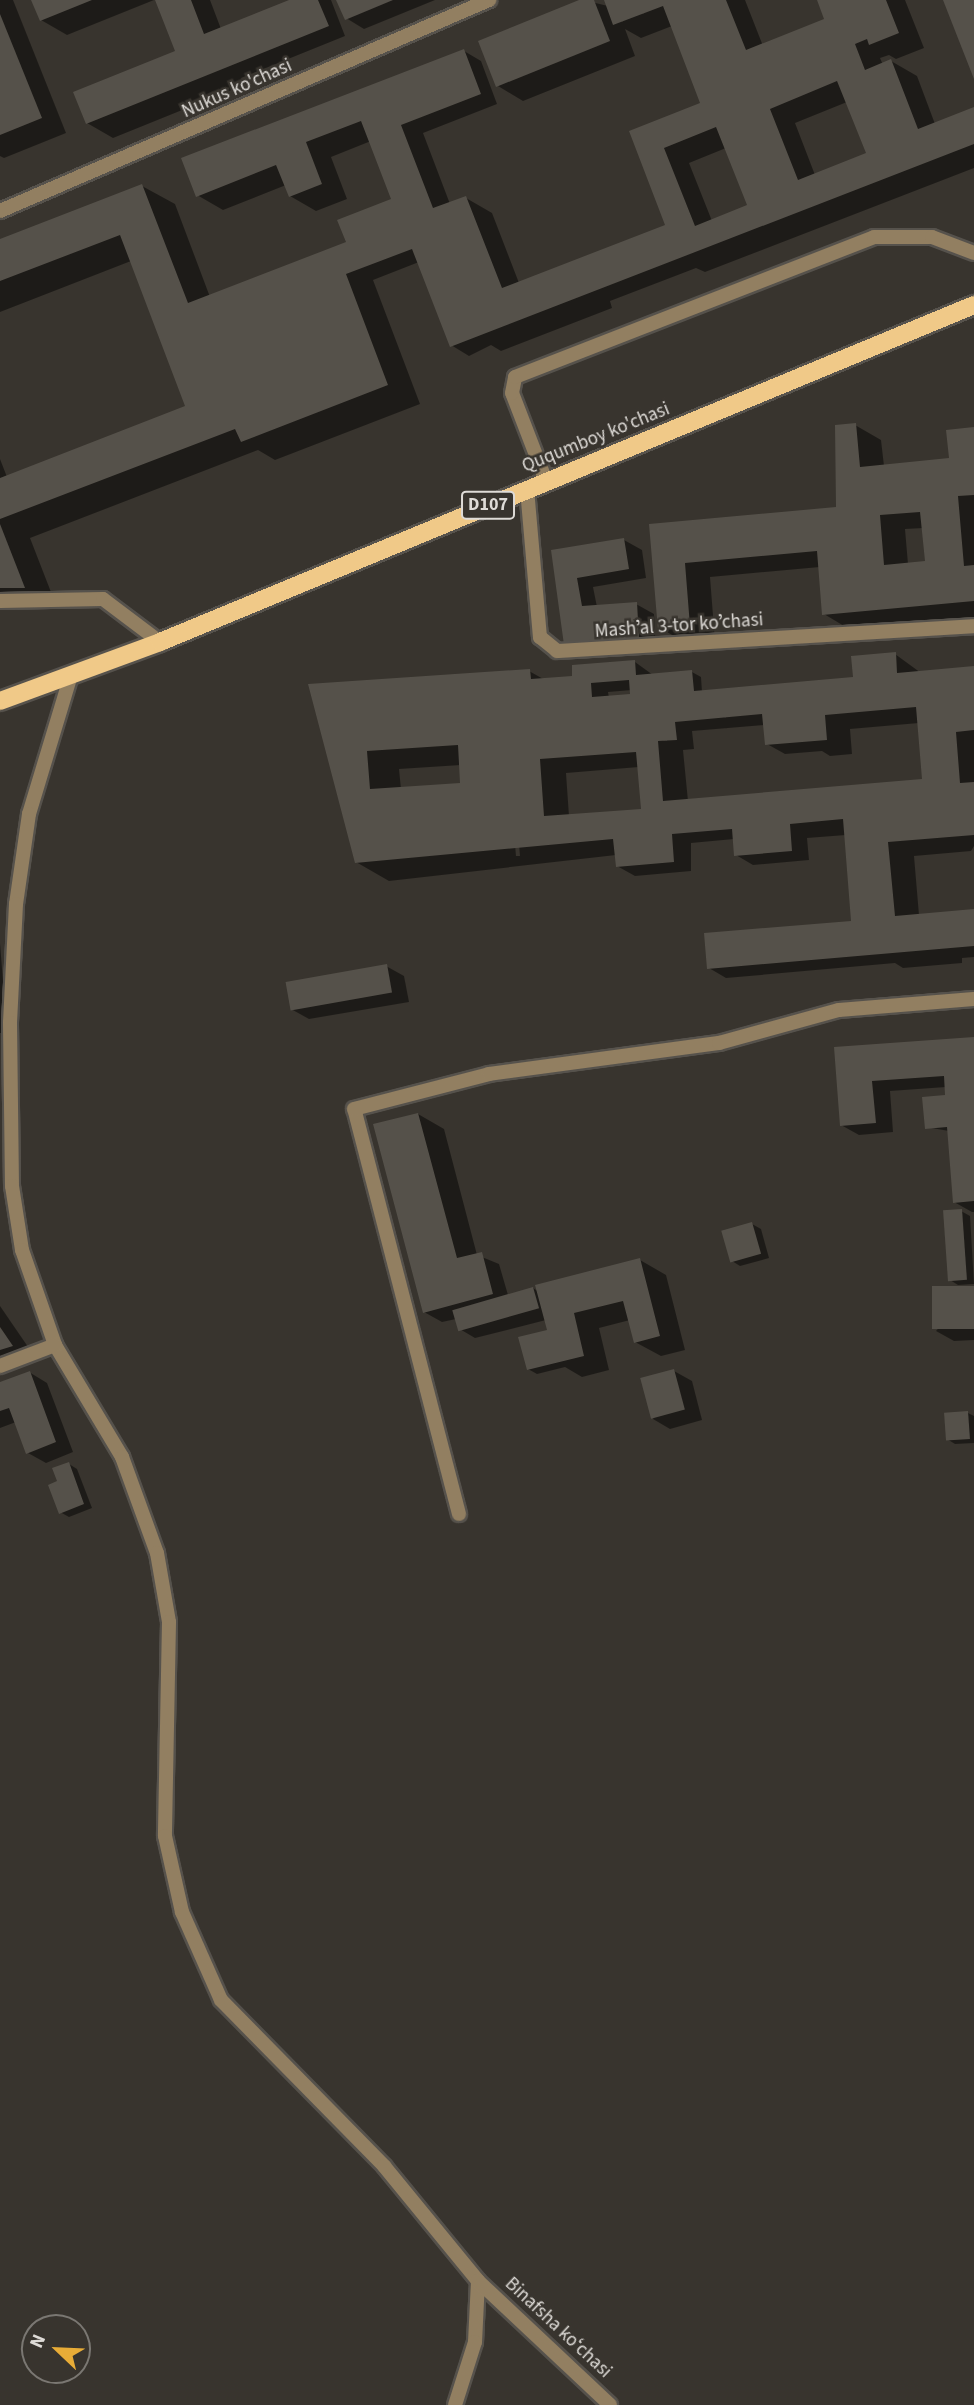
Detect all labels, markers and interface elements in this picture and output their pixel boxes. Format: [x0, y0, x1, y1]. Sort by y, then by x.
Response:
street label: Nukus ko'chasi [178, 55, 296, 123]
street label: Ququmboy ko'chasi [519, 398, 673, 478]
road number: D107 [460, 490, 516, 520]
street label: Mashʼal 3-tor koʼchasi [594, 609, 764, 643]
street label: Binafsha koʻchasi [500, 2273, 616, 2383]
north arrow [21, 2314, 91, 2384]
text: N [23, 2330, 53, 2352]

